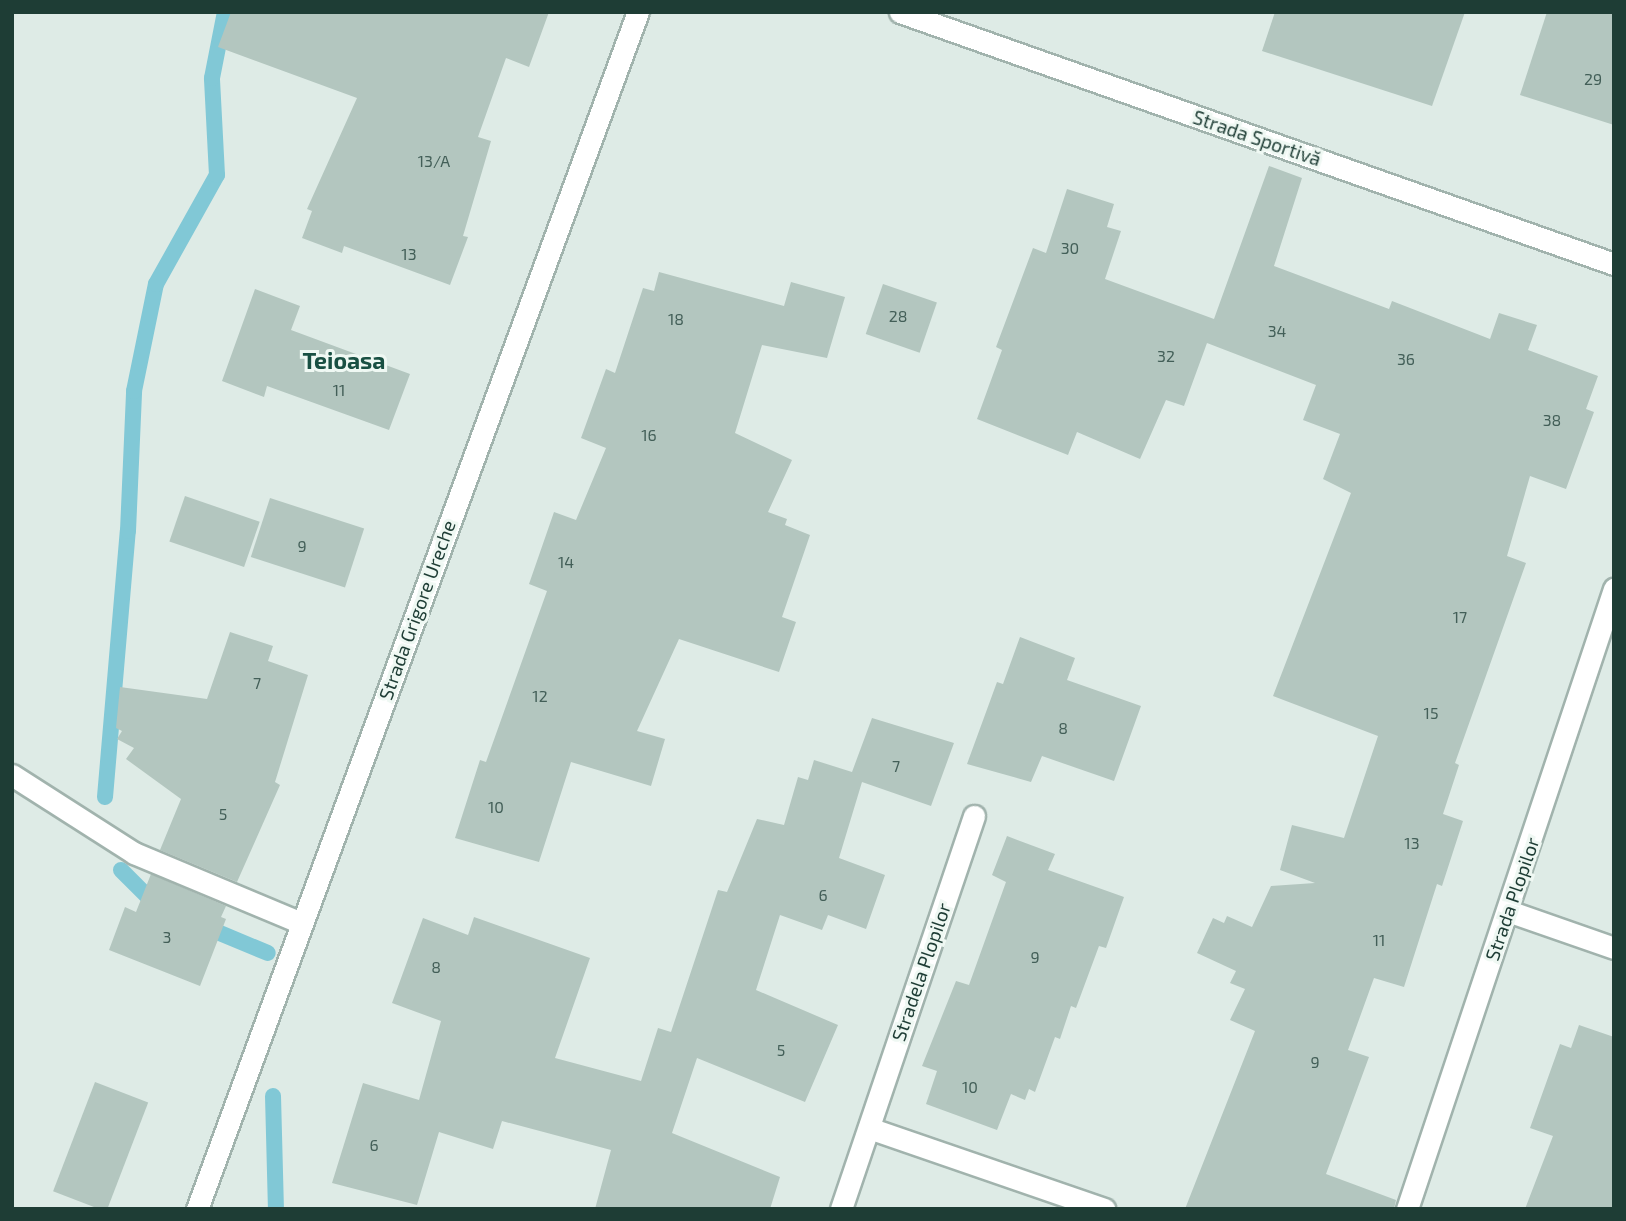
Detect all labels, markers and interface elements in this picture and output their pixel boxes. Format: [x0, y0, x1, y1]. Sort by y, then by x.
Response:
house number: 29 [1584, 69, 1602, 89]
street label: Strada Sportivă [1190, 105, 1324, 171]
house number: 13/A [418, 151, 450, 171]
house number: 30 [1061, 238, 1079, 258]
house number: 13 [401, 244, 417, 264]
house number: 28 [889, 306, 907, 326]
house number: 18 [668, 309, 684, 329]
house number: 34 [1268, 321, 1286, 341]
district label: Teioasa [303, 346, 385, 374]
house number: 32 [1157, 346, 1175, 366]
house number: 36 [1397, 349, 1415, 369]
house number: 11 [333, 380, 345, 400]
house number: 38 [1543, 410, 1561, 430]
house number: 16 [641, 425, 657, 445]
street label: Strada Grigore Ureche [374, 517, 460, 703]
house number: 9 [297, 536, 307, 556]
house number: 14 [558, 552, 574, 572]
house number: 17 [1453, 607, 1467, 627]
house number: 7 [253, 673, 261, 693]
house number: 12 [532, 686, 548, 706]
house number: 15 [1424, 703, 1438, 723]
house number: 8 [1058, 718, 1068, 738]
house number: 7 [892, 756, 900, 776]
house number: 10 [488, 797, 504, 817]
house number: 5 [219, 804, 227, 824]
house number: 13 [1404, 833, 1420, 853]
street label: Strada Plopilor [1480, 834, 1544, 964]
house number: 6 [818, 885, 828, 905]
street label: Stradela Plopilor [887, 900, 955, 1044]
house number: 3 [163, 927, 171, 947]
house number: 11 [1373, 930, 1385, 950]
house number: 9 [1030, 947, 1040, 967]
house number: 8 [431, 957, 441, 977]
house number: 5 [777, 1040, 785, 1060]
house number: 9 [1310, 1052, 1320, 1072]
house number: 10 [962, 1077, 978, 1097]
house number: 6 [369, 1135, 379, 1155]

